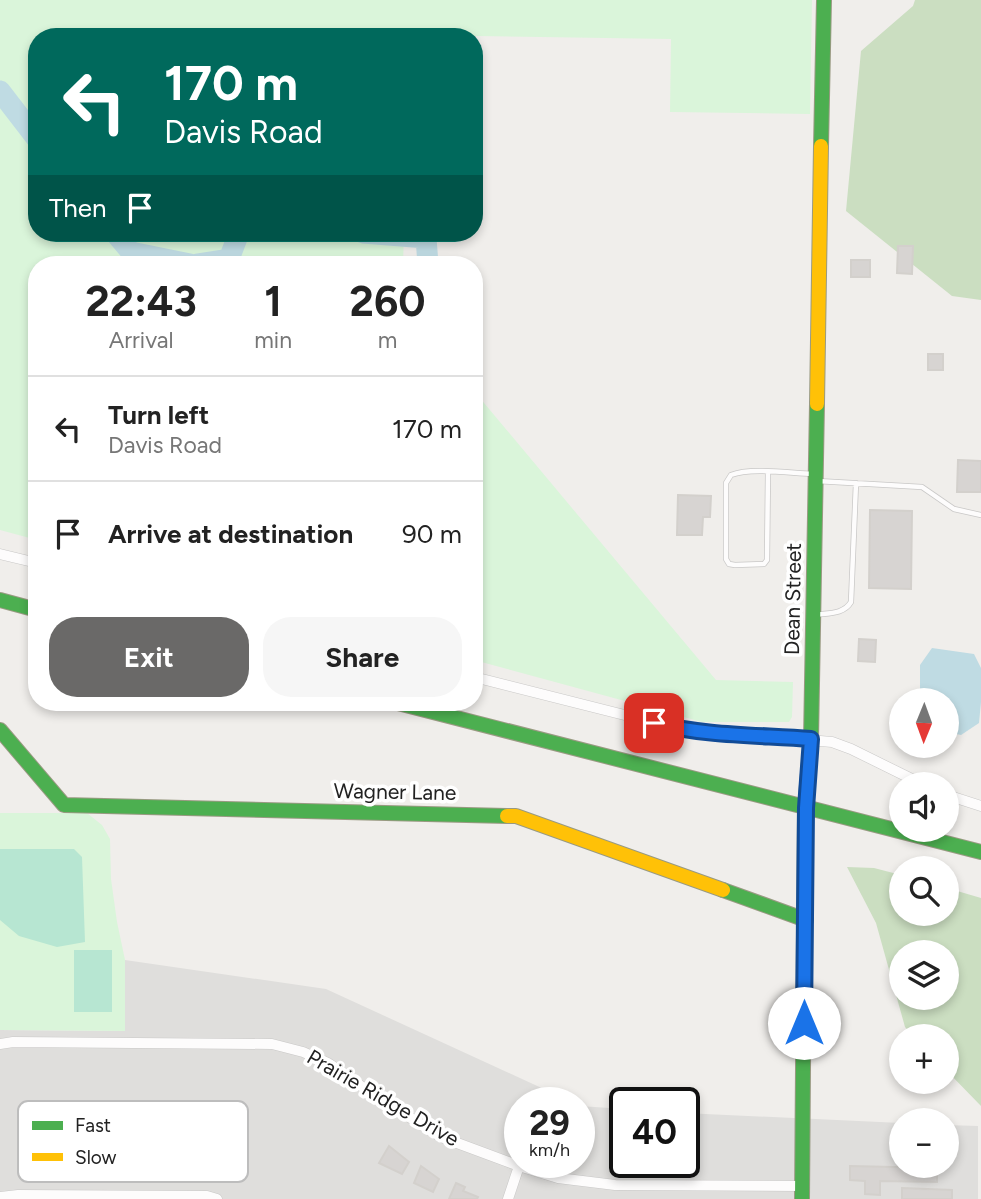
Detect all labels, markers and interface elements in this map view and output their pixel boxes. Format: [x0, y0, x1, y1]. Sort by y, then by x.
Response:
text: 170 m [164, 53, 298, 112]
icon: left [49, 56, 140, 147]
text: Davis Road [164, 113, 323, 151]
icon: arrive [121, 189, 159, 227]
text: Then [49, 192, 107, 224]
text: 22:43 [86, 276, 197, 327]
text: 1 [264, 276, 282, 327]
text: 260 [350, 276, 425, 327]
text: Arrival [109, 326, 174, 354]
text: min [254, 326, 292, 354]
text: m [378, 326, 397, 354]
text: Turn left [108, 399, 209, 431]
icon: left [49, 410, 87, 448]
text: 170 m [392, 413, 462, 445]
text: Davis Road [108, 431, 222, 459]
icon: arrive [49, 515, 87, 553]
text: Arrive at destination [108, 518, 353, 550]
text: 90 m [402, 518, 462, 550]
street label: Dean Street [779, 543, 806, 655]
button: Exit [49, 617, 249, 697]
button: Share [263, 617, 462, 697]
north arrow [889, 688, 959, 758]
map controls [889, 688, 959, 1178]
pin [624, 693, 684, 753]
icon: arrive [635, 704, 673, 742]
button: sound [889, 772, 959, 842]
street label: Wagner Lane [333, 778, 457, 805]
button: search [889, 856, 959, 926]
button: layers [889, 940, 959, 1010]
position arrow [767, 986, 841, 1060]
button: + [889, 1024, 959, 1094]
street label: Prairie Ridge Drive [303, 1044, 464, 1151]
speed limit sign: 40 [609, 1087, 700, 1178]
legend [18, 1101, 248, 1182]
text: 29 [529, 1102, 570, 1144]
button: − [889, 1108, 959, 1178]
text: Fast [75, 1114, 111, 1137]
text: km/h [529, 1139, 570, 1161]
text: Slow [75, 1146, 117, 1169]

